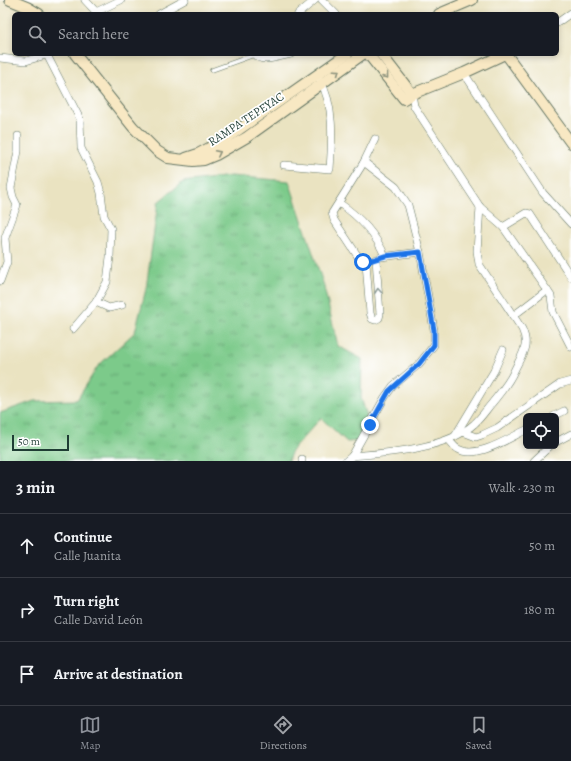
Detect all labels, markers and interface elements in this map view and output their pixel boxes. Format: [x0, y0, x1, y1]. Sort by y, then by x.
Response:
search box [12, 12, 559, 56]
icon: search [26, 23, 48, 45]
text: Search here [58, 24, 129, 44]
one-way arrow [333, 70, 340, 77]
one-way arrow [381, 72, 388, 79]
street label: RAMPA TEPEYAC [205, 88, 287, 150]
one-way arrow [214, 150, 222, 158]
route start [354, 253, 372, 271]
one-way arrow [374, 288, 383, 294]
map controls [523, 413, 559, 449]
button: locate [523, 413, 559, 449]
route end [361, 416, 379, 434]
scale bar [12, 433, 69, 452]
text: 50 m [18, 434, 40, 449]
text: 3 min [16, 476, 55, 499]
text: Walk · 230 m [489, 479, 555, 496]
text: Continue [54, 527, 112, 547]
icon: ahead [16, 535, 38, 557]
text: 50 m [529, 537, 555, 554]
text: Calle Juanita [54, 547, 121, 564]
text: Turn right [54, 591, 119, 611]
icon: right [16, 599, 38, 621]
text: 180 m [524, 601, 555, 618]
text: Calle David León [54, 611, 143, 628]
icon: arrive [16, 663, 38, 685]
text: Arrive at destination [54, 664, 183, 684]
tab: Map [79, 714, 101, 753]
tab: Directions [260, 714, 307, 753]
tab: Saved [466, 714, 492, 753]

